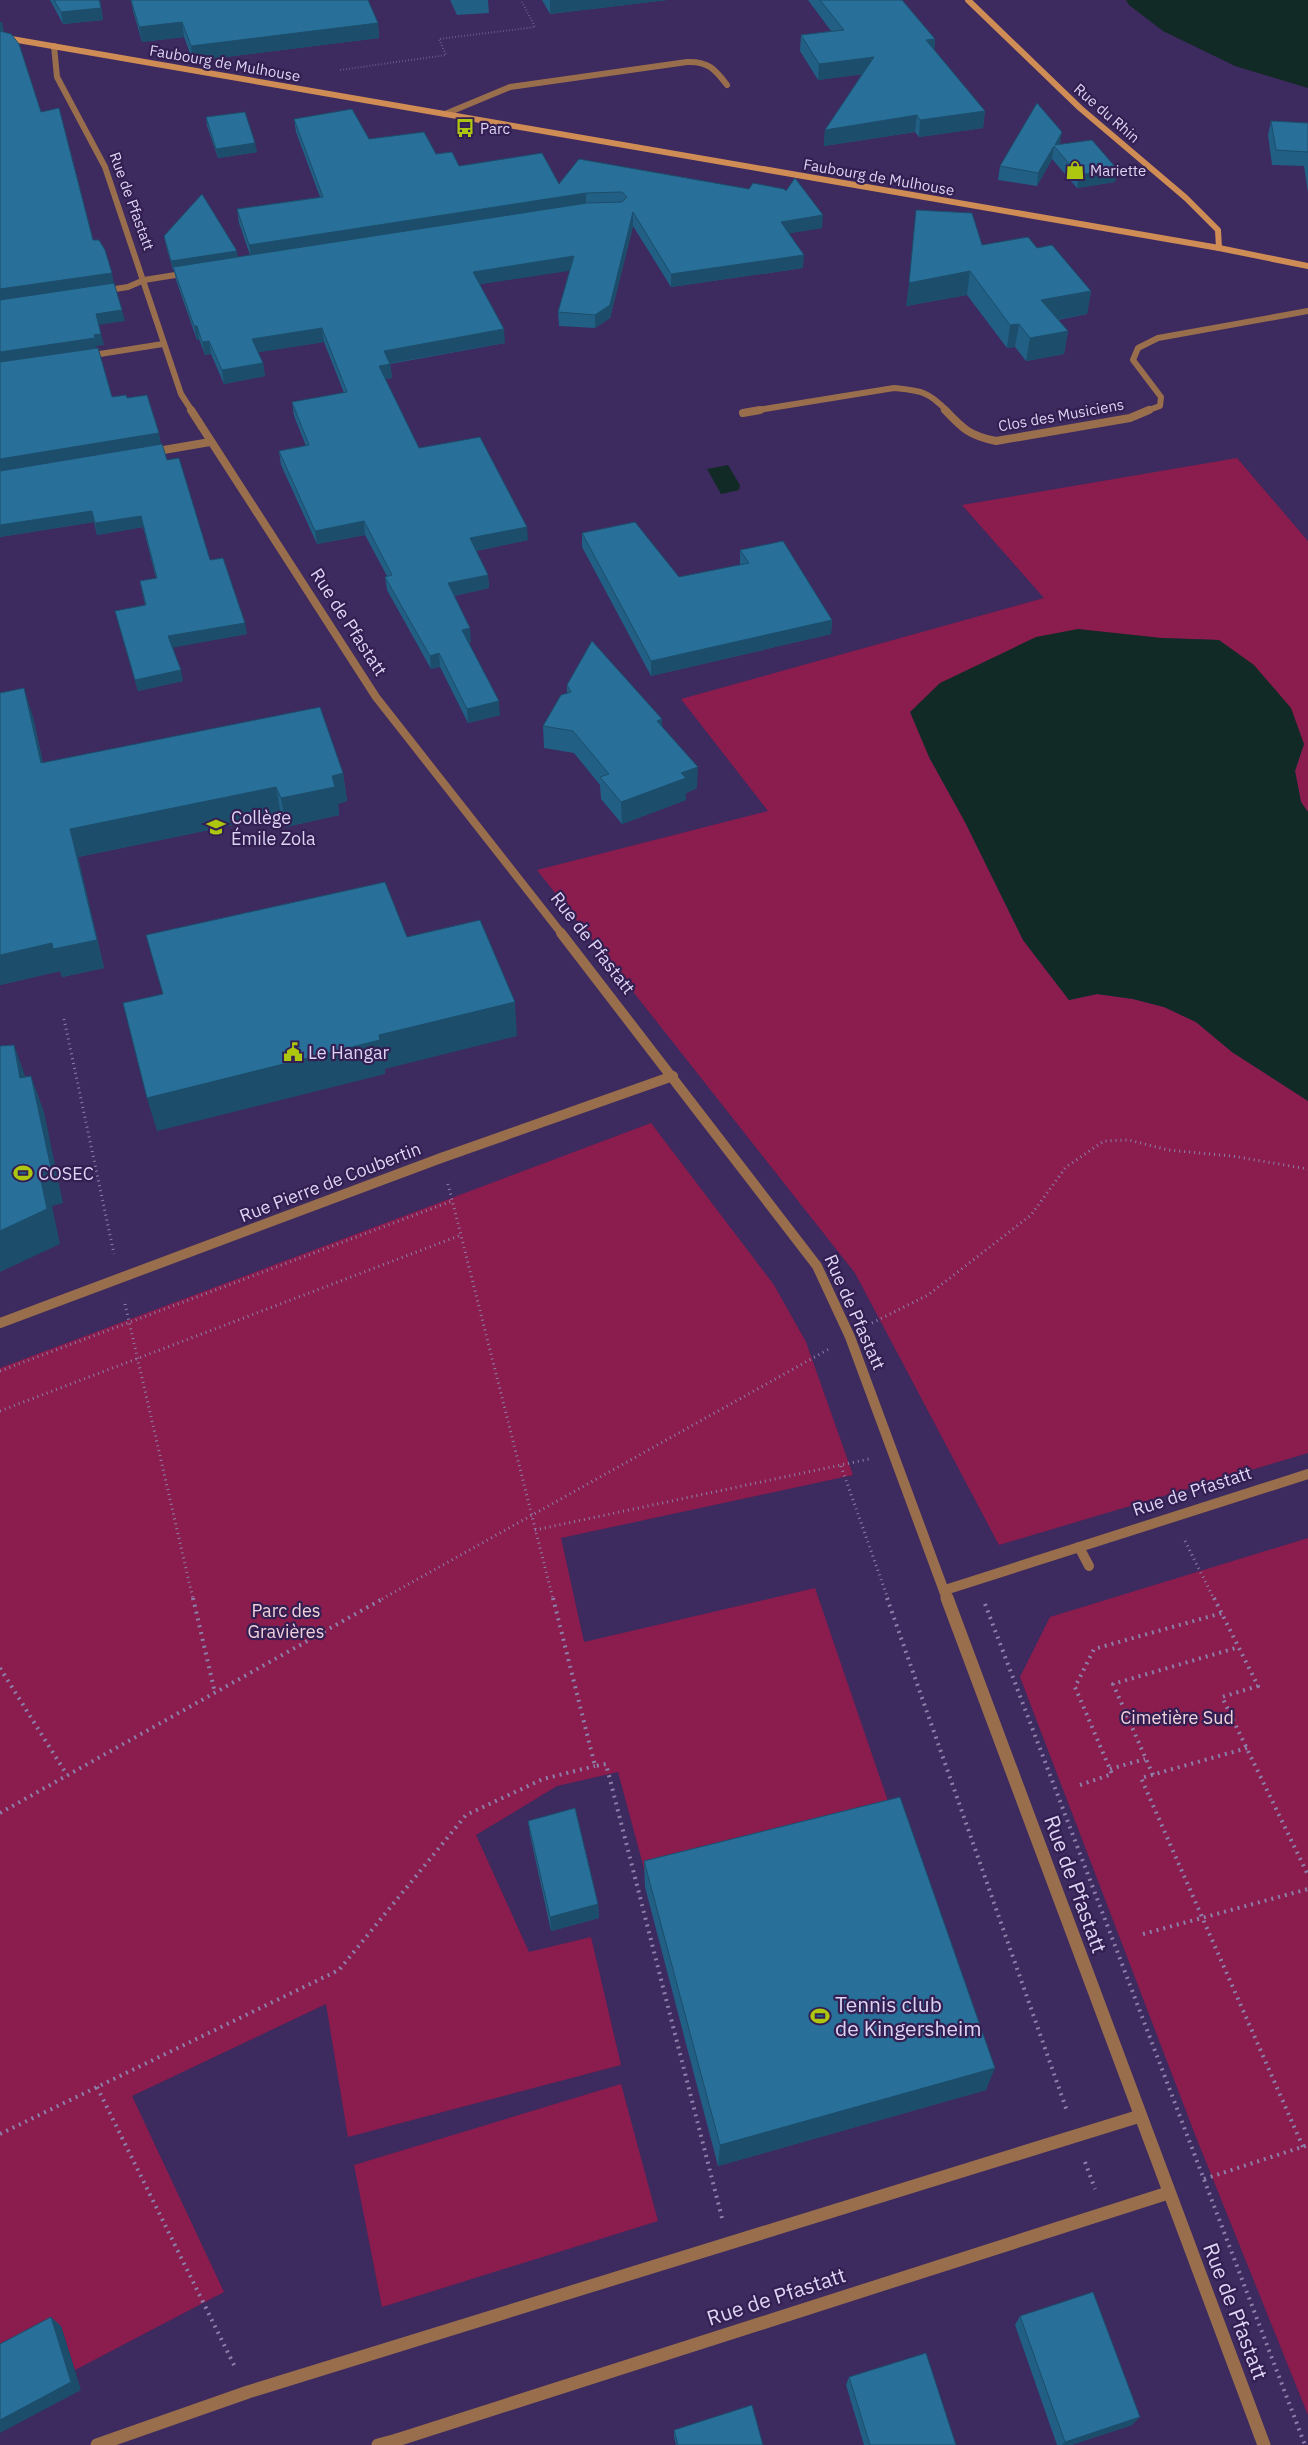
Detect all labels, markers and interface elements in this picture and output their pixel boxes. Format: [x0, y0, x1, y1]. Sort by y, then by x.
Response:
street label: Faubourg de Mulhouse [148, 40, 302, 86]
street label: Rue du Rhin [1070, 79, 1144, 147]
bus stop icon: Parc [454, 117, 476, 139]
place label: Parc [480, 119, 510, 138]
street label: Rue de Pfastatt [105, 149, 159, 253]
street label: Faubourg de Mulhouse [802, 154, 956, 200]
shop icon: Mariette [1064, 159, 1086, 181]
place label: Mariette [1090, 161, 1146, 180]
street label: Clos des Musiciens [997, 395, 1125, 435]
street label: Rue de Pfastatt [306, 564, 392, 680]
place label: Collège Émile Zola [231, 806, 316, 850]
school or university icon: Collège Émile Zola [205, 816, 227, 838]
street label: Rue de Pfastatt [546, 887, 640, 999]
public building icon: Le Hangar [282, 1041, 304, 1063]
place label: Le Hangar [308, 1041, 390, 1064]
street label: Rue Pierre de Coubertin [236, 1137, 424, 1227]
sports icon: COSEC [12, 1162, 34, 1184]
place label: COSEC [38, 1162, 94, 1185]
street label: Rue de Pfastatt [819, 1251, 891, 1373]
street label: Rue de Pfastatt [1130, 1461, 1254, 1521]
park label: Parc des Gravières [248, 1599, 324, 1643]
park label: Cimetière Sud [1120, 1706, 1234, 1729]
street label: Rue de Pfastatt [1038, 1811, 1114, 1957]
place label: Tennis club de Kingersheim [835, 1990, 982, 2042]
sports icon: Tennis club de Kingersheim [809, 2005, 831, 2027]
street label: Rue de Pfastatt [1197, 2239, 1275, 2383]
street label: Rue de Pfastatt [703, 2260, 849, 2332]

